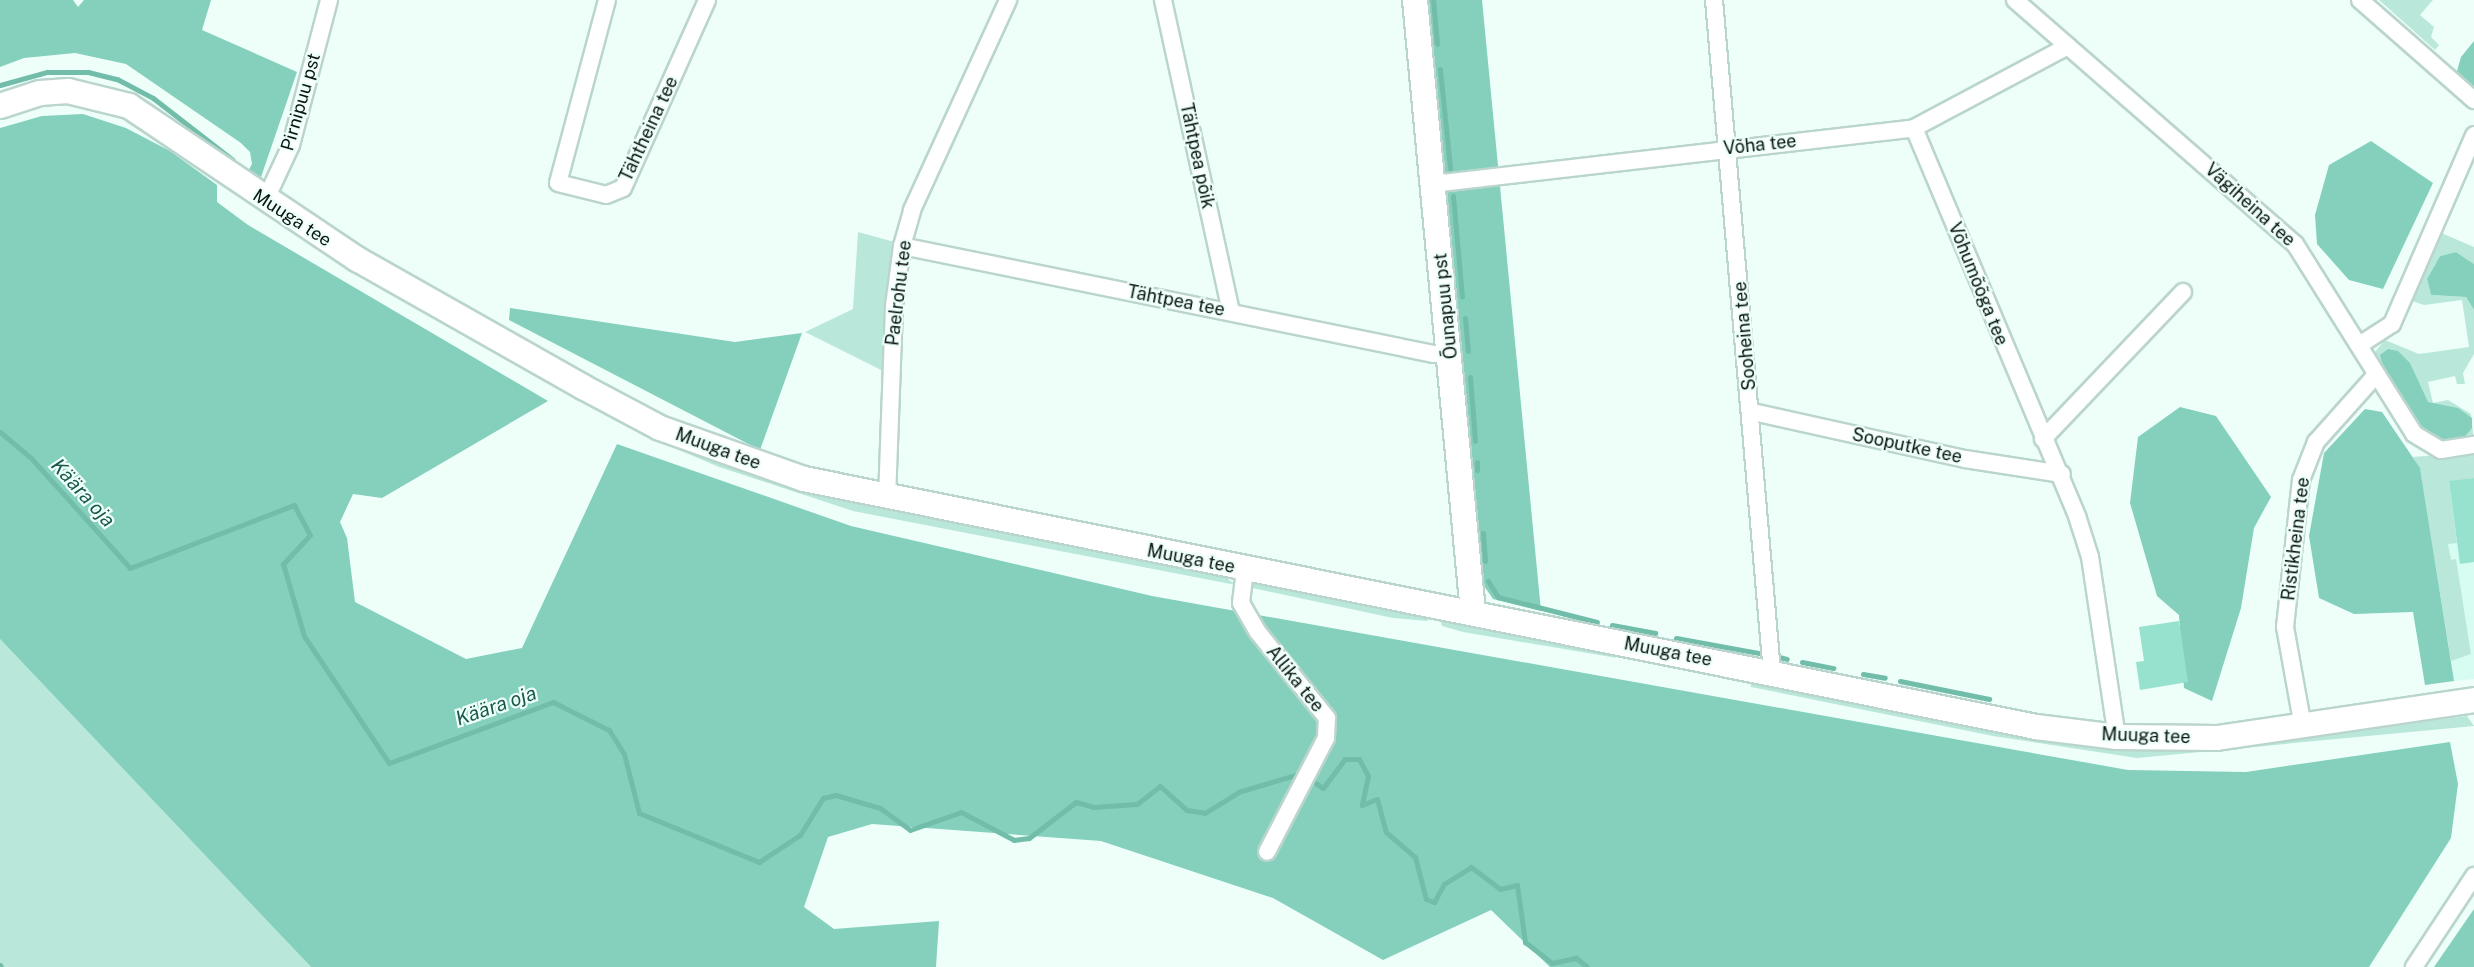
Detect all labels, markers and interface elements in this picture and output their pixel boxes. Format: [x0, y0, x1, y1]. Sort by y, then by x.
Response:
street label: Pirnipuu pst [277, 51, 325, 153]
street label: Tähtheina tee [615, 73, 683, 185]
street label: Tähtpea põik [1175, 101, 1219, 211]
street label: Võha tee [1722, 130, 1798, 160]
street label: Vägiheina tee [2200, 159, 2300, 251]
street label: Muuga tee [249, 185, 335, 251]
street label: Võhumõõga tee [1944, 219, 2012, 349]
street label: Paelrohu tee [882, 239, 916, 347]
street label: Õunapuu pst [1430, 252, 1462, 360]
street label: Tähtpea tee [1125, 281, 1227, 321]
street label: Sooheina tee [1729, 281, 1761, 391]
street label: Muuga tee [672, 424, 764, 474]
street label: Sooputke tee [1850, 424, 1964, 468]
water label: Käära oja [46, 454, 120, 532]
street label: Ristikheina tee [2278, 476, 2314, 602]
street label: Muuga tee [1145, 540, 1237, 578]
street label: Muuga tee [1622, 633, 1714, 671]
street label: Allika tee [1262, 641, 1328, 717]
water label: Käära oja [452, 681, 540, 731]
street label: Muuga tee [2101, 724, 2191, 748]

